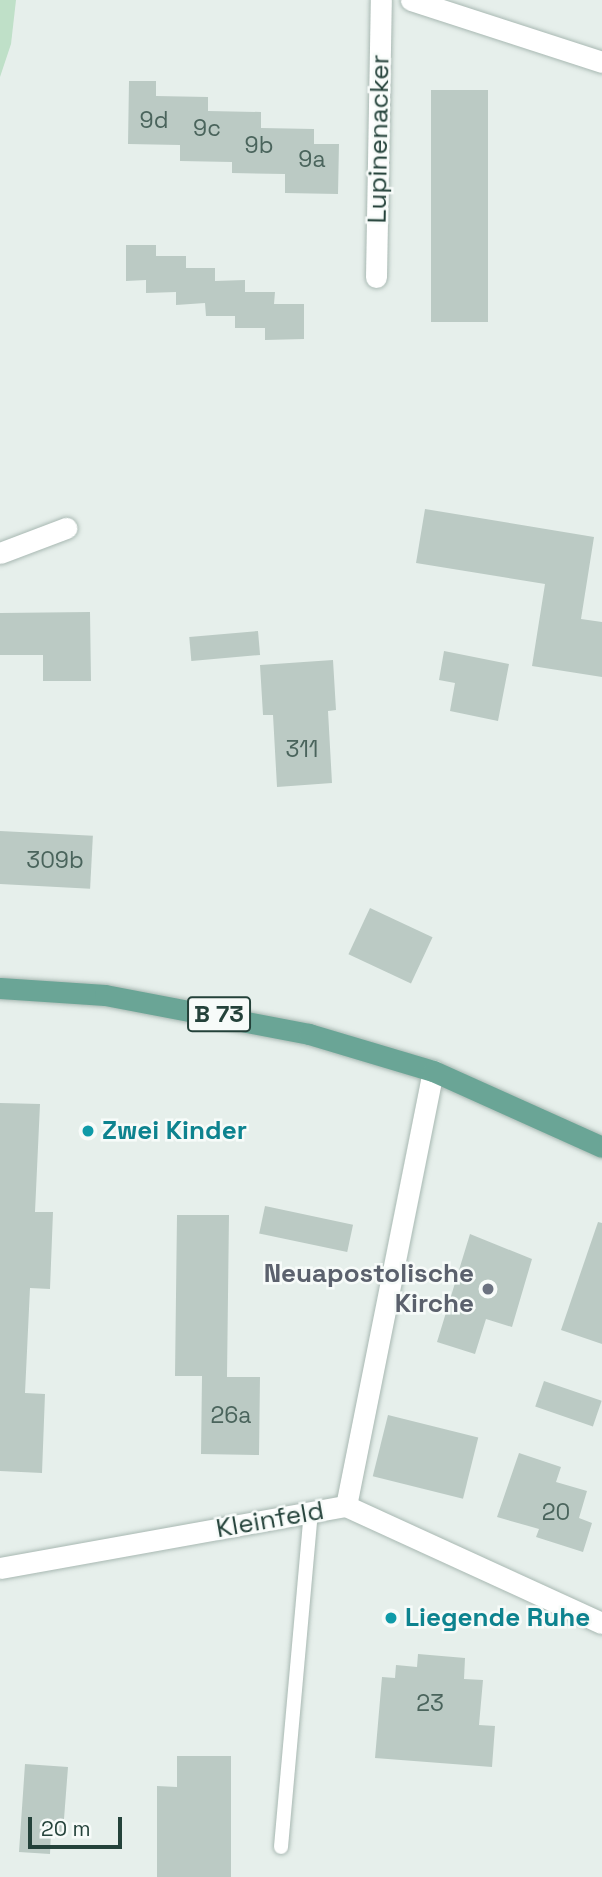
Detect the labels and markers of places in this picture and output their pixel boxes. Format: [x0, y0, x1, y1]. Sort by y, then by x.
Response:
place label: Zwei Kinder [102, 1115, 247, 1147]
marker: Zwei Kinder [80, 1123, 96, 1139]
place label: Neuapostolische Kirche [264, 1258, 474, 1320]
marker: Neuapostolische Kirche [480, 1281, 496, 1297]
place label: Liegende Ruhe [405, 1602, 590, 1634]
marker: Liegende Ruhe [383, 1610, 399, 1626]

